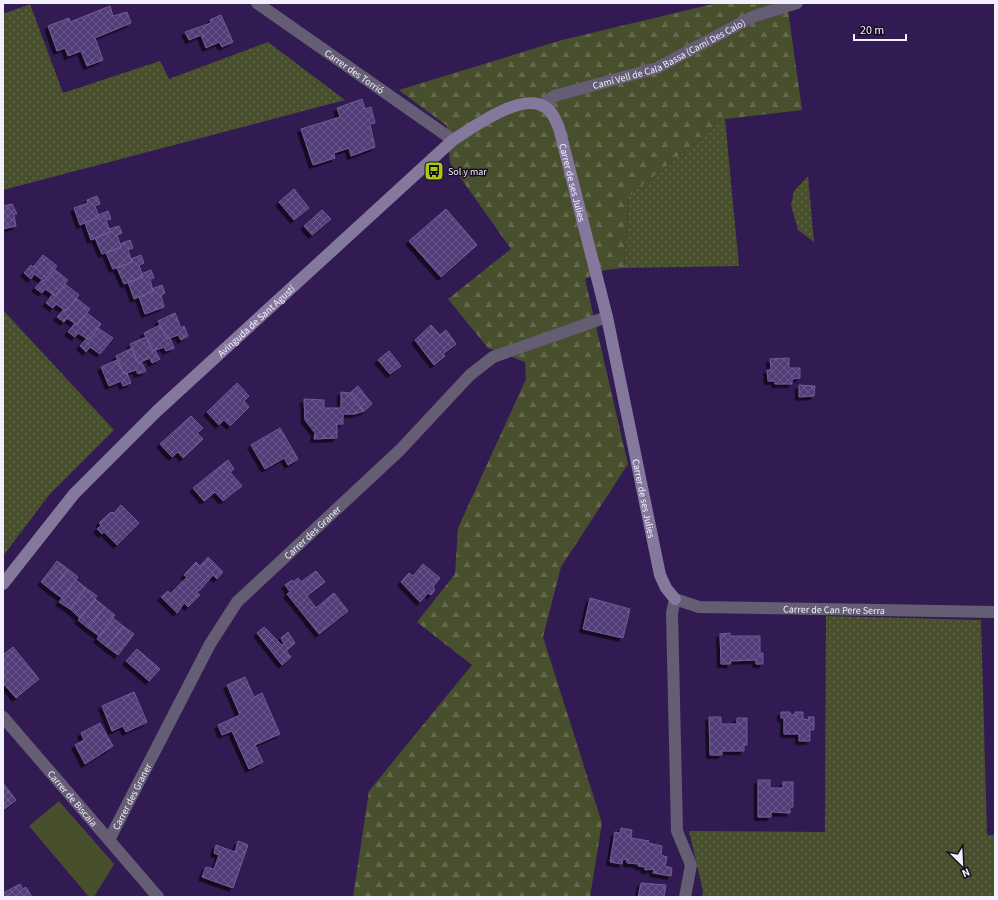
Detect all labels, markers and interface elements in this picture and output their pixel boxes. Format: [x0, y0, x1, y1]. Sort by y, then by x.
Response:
street label: Camí Vell de Cala Bassa (Camí Des Calo) [591, 16, 748, 93]
scale bar [854, 16, 906, 42]
text: 20 m [860, 22, 884, 39]
street label: Carrer des Torrió [321, 46, 387, 98]
street label: Carrer de ses Julies [555, 142, 589, 223]
bus stop icon: Sol y mar [423, 160, 445, 182]
place label: Sol y mar [448, 165, 487, 179]
street label: Avinguda de Sant Agustí [215, 282, 299, 360]
street label: Carrer de ses Julies [628, 458, 658, 539]
street label: Carrer des Graner [281, 502, 345, 563]
street label: Carrer de Can Pere Serra [783, 602, 885, 618]
street label: Carrer des Graner [109, 761, 156, 833]
street label: Carrer de Biscaia [44, 768, 100, 830]
north arrow [942, 844, 982, 884]
text: N [959, 864, 972, 881]

